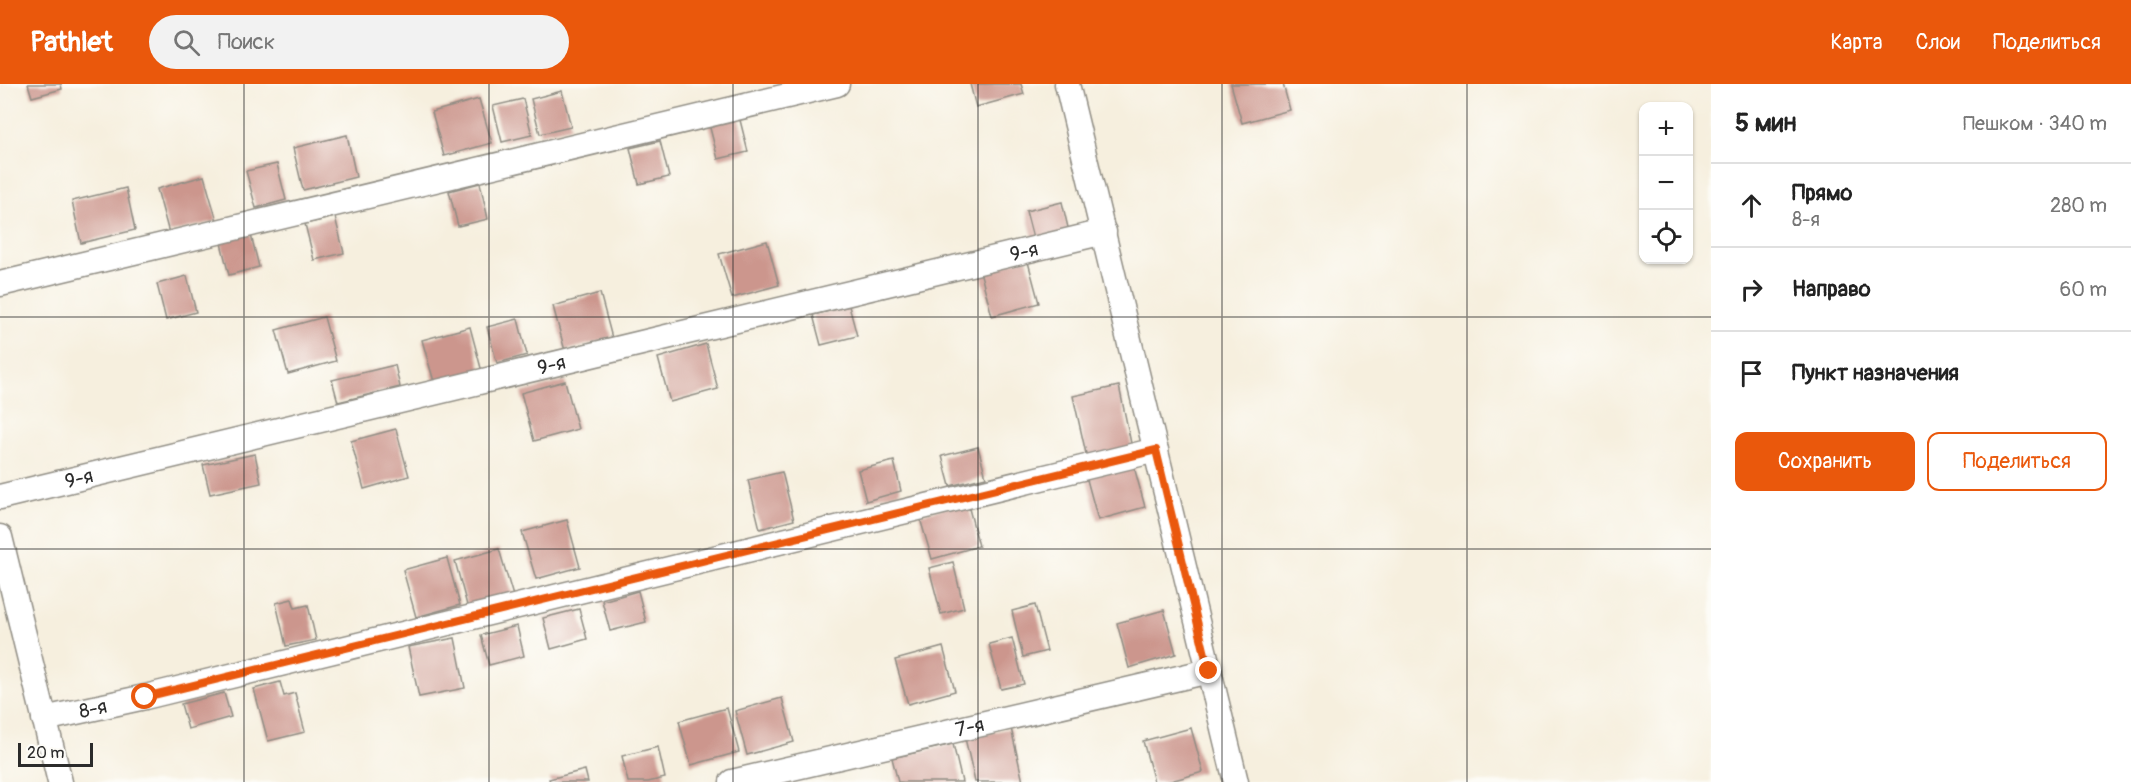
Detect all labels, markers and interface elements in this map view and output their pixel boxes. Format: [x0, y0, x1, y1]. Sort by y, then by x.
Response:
search box [149, 15, 569, 69]
text: Pathlet [30, 25, 113, 60]
icon: search [170, 26, 203, 59]
text: Поиск [218, 28, 275, 56]
text: Карта [1830, 29, 1882, 56]
text: Слои [1915, 29, 1960, 56]
text: Поделиться [1993, 29, 2101, 56]
map controls [1639, 102, 1693, 264]
button: + [1639, 102, 1693, 156]
text: 5 мин [1735, 107, 1796, 139]
text: Пешком · 340 m [1963, 111, 2107, 136]
button: − [1639, 156, 1693, 210]
text: Прямо [1792, 179, 1852, 207]
icon: ahead [1735, 189, 1768, 222]
text: 280 m [2050, 193, 2107, 218]
text: 8-я [1792, 207, 1820, 232]
button: locate [1639, 210, 1693, 264]
street label: 9-я [1007, 236, 1041, 267]
icon: right [1735, 273, 1768, 306]
text: Направо [1792, 275, 1871, 303]
text: 60 m [2060, 277, 2107, 302]
street label: 9-я [535, 349, 568, 380]
icon: arrive [1735, 357, 1768, 390]
text: Пункт назначения [1792, 359, 1959, 387]
button: Сохранить [1735, 432, 1915, 491]
button: Поделиться [1927, 432, 2107, 491]
street label: 9-я [62, 463, 95, 494]
route end [1195, 657, 1221, 683]
route start [131, 683, 157, 709]
street label: 8-я [76, 693, 109, 724]
street label: 7-я [953, 711, 986, 742]
scale bar [18, 740, 93, 768]
text: 20 m [27, 743, 65, 763]

